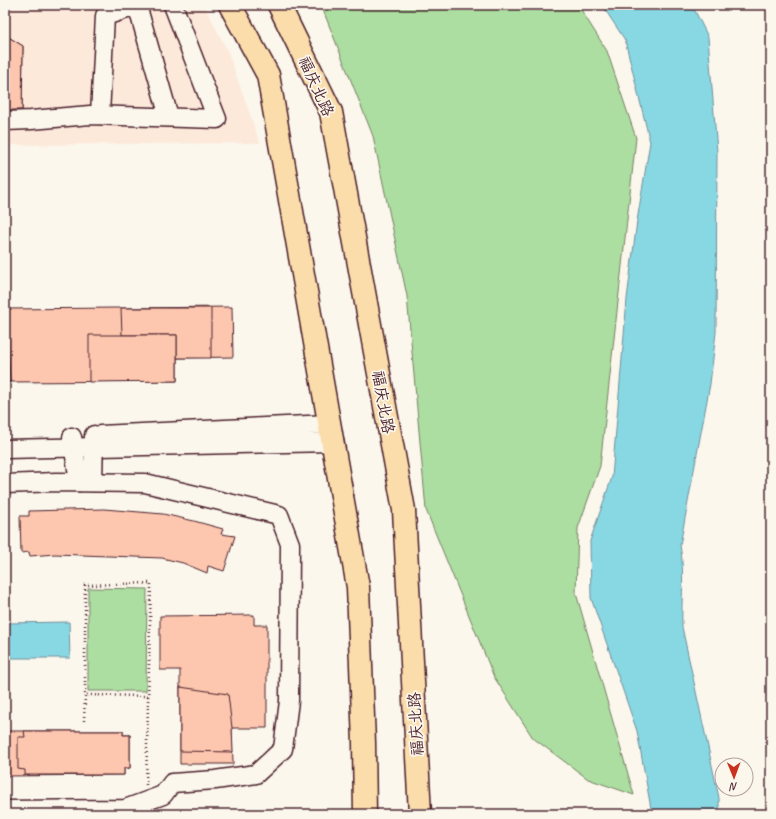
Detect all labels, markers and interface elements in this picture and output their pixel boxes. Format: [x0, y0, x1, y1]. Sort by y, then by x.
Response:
street label: 福庆北路 [294, 53, 338, 120]
street label: 福庆北路 [368, 369, 398, 435]
street label: 福庆北路 [404, 691, 428, 756]
north arrow [714, 757, 754, 797]
text: N [728, 780, 738, 794]

